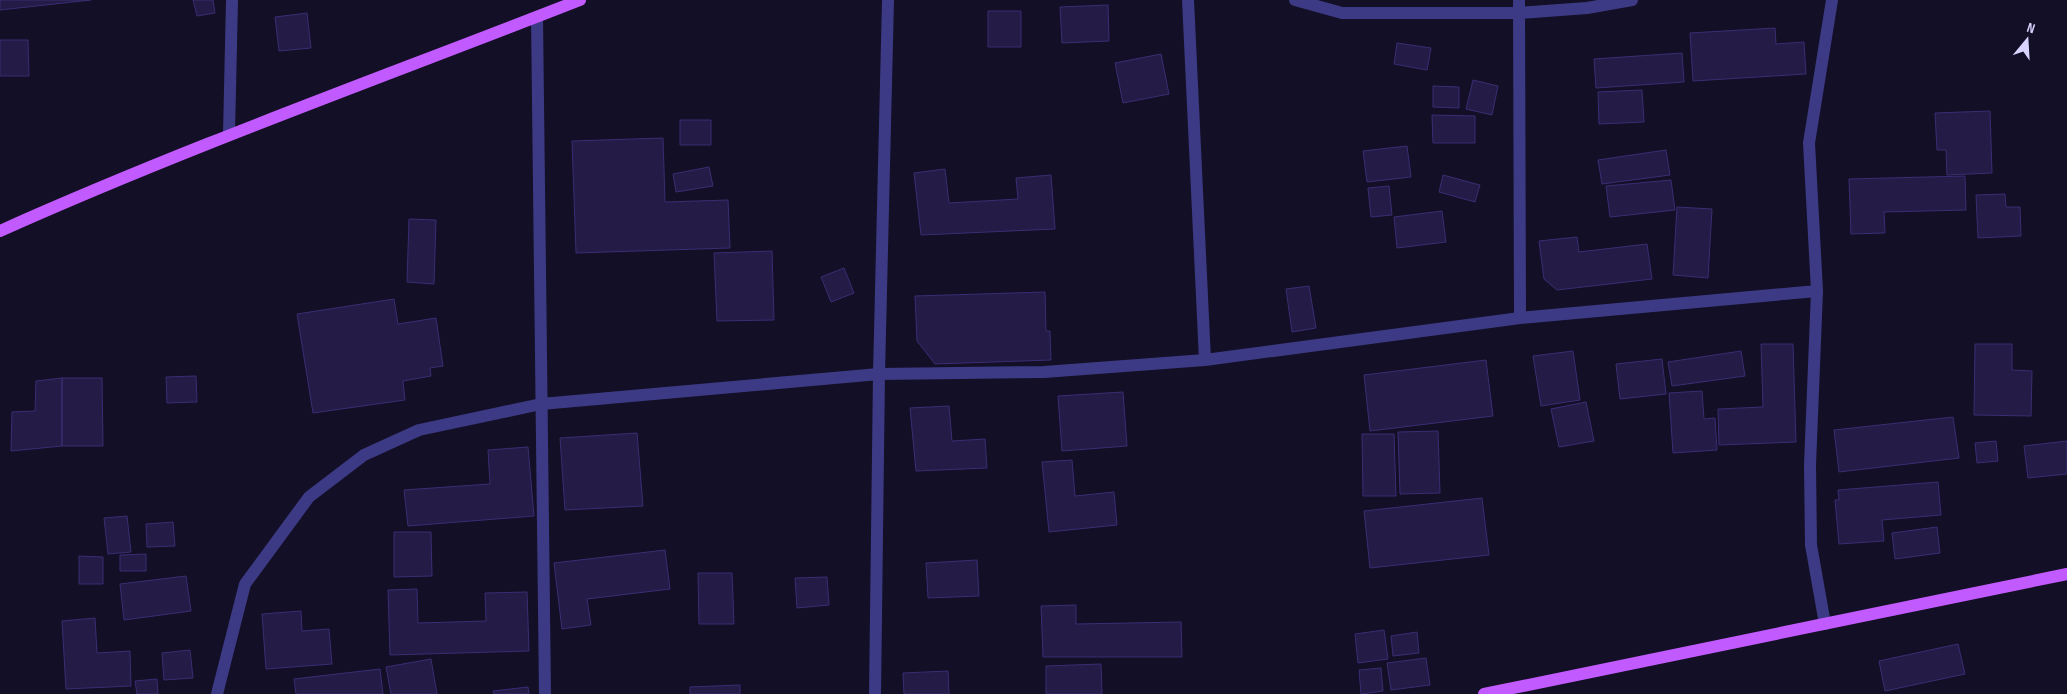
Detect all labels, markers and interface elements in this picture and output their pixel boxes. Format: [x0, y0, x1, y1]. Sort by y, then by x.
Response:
north arrow [2002, 15, 2052, 65]
text: N [2025, 19, 2037, 37]

